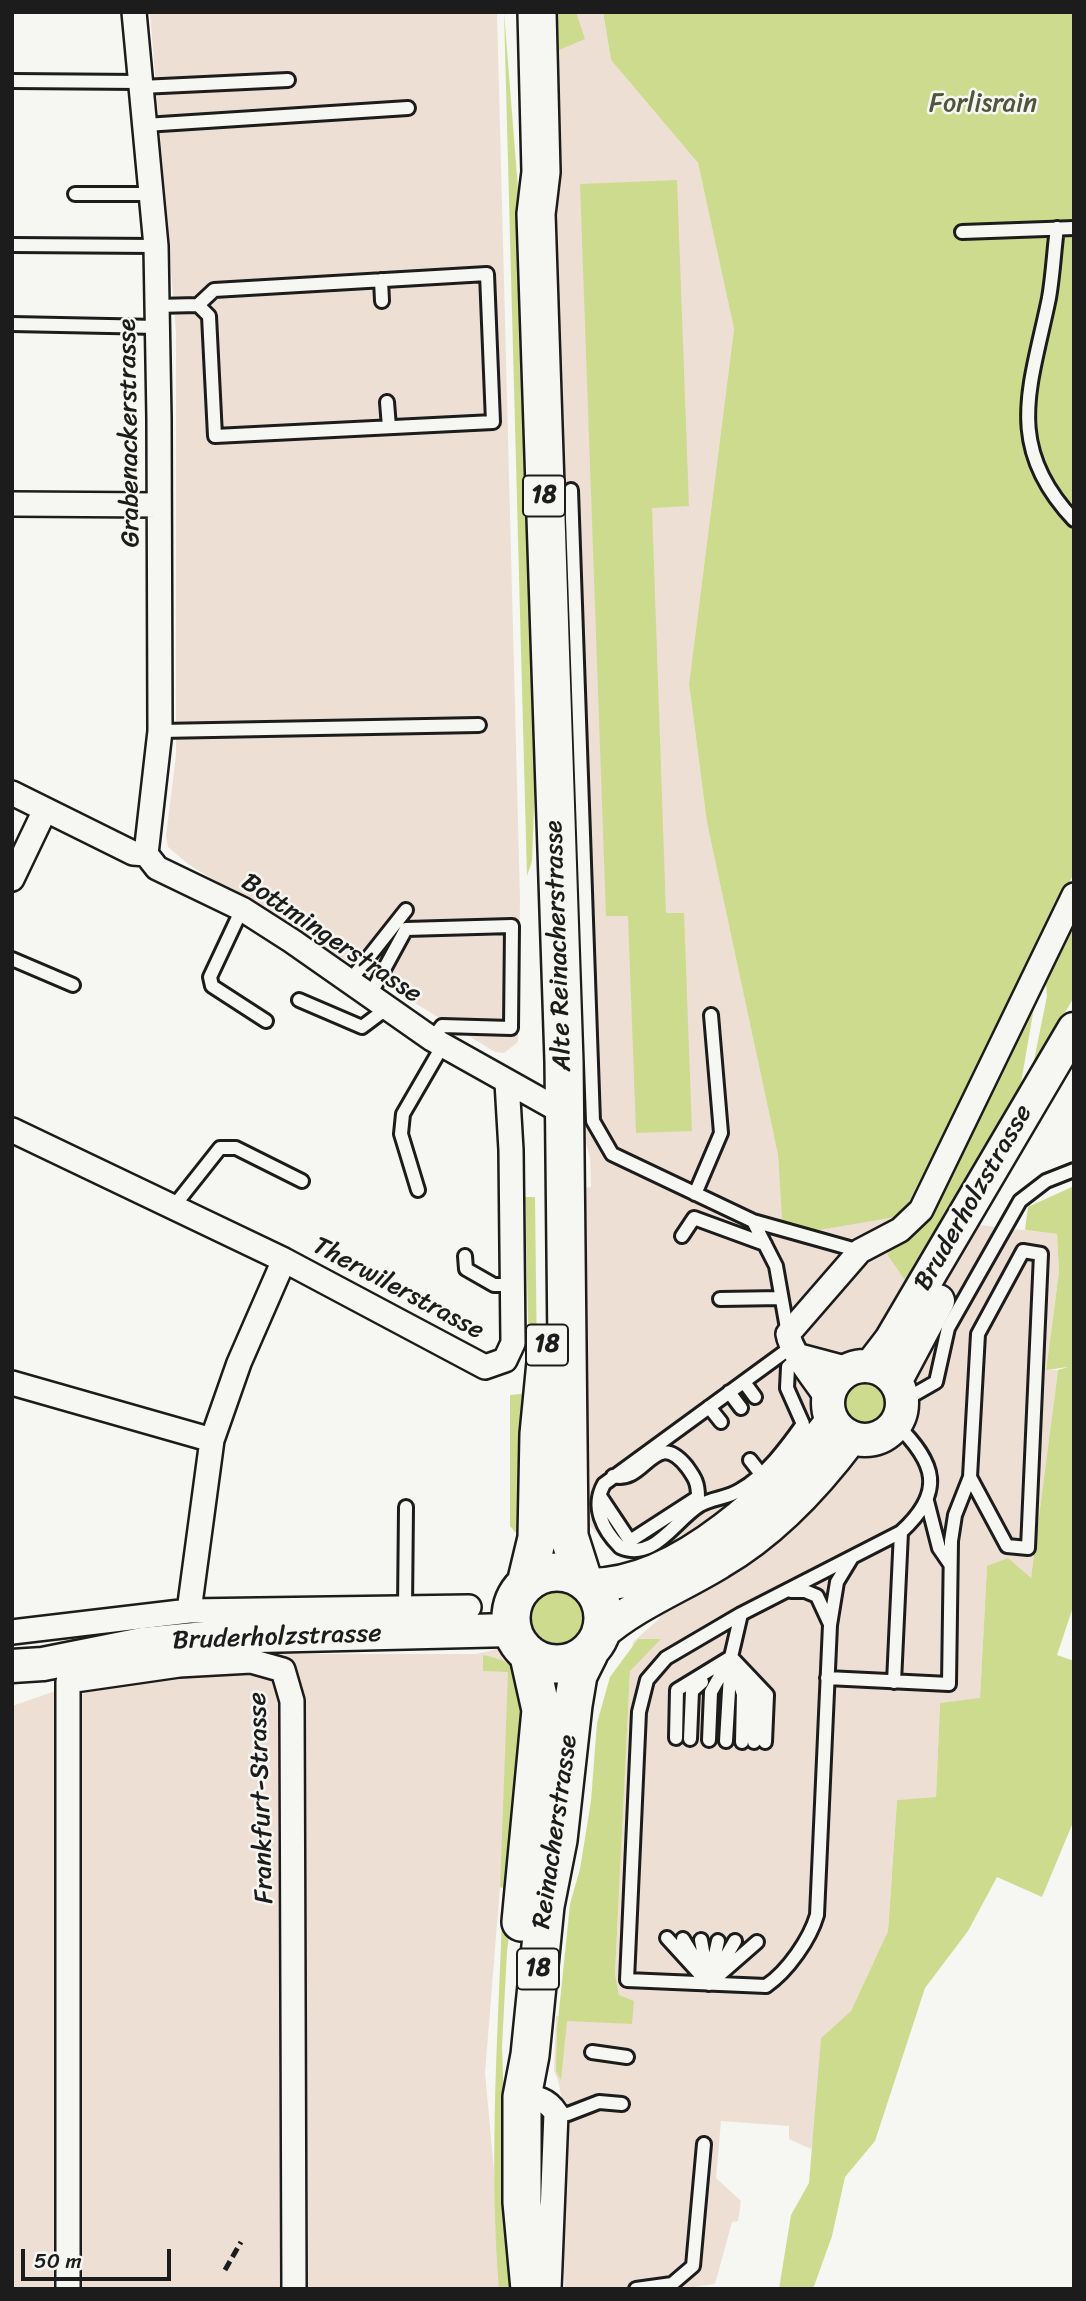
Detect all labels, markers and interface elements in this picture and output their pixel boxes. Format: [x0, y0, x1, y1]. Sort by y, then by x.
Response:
park label: Forlisrain [929, 88, 1037, 120]
street label: Grabenackerstrasse [112, 318, 148, 548]
road number: 18 [523, 476, 565, 516]
street label: Alte Reinacherstrasse [539, 820, 579, 1072]
street label: Bottmingerstrasse [235, 867, 427, 1011]
street label: Bruderholzstrasse [908, 1100, 1040, 1296]
street label: Therwilerstrasse [307, 1231, 489, 1347]
road number: 18 [526, 1324, 568, 1366]
street label: Bruderholzstrasse [172, 1619, 382, 1657]
street label: Frankfurt-Strasse [243, 1692, 281, 1904]
street label: Reinacherstrasse [527, 1733, 585, 1931]
road number: 18 [517, 1948, 559, 1990]
scale bar [24, 2234, 175, 2278]
text: 50 m [34, 2242, 82, 2280]

